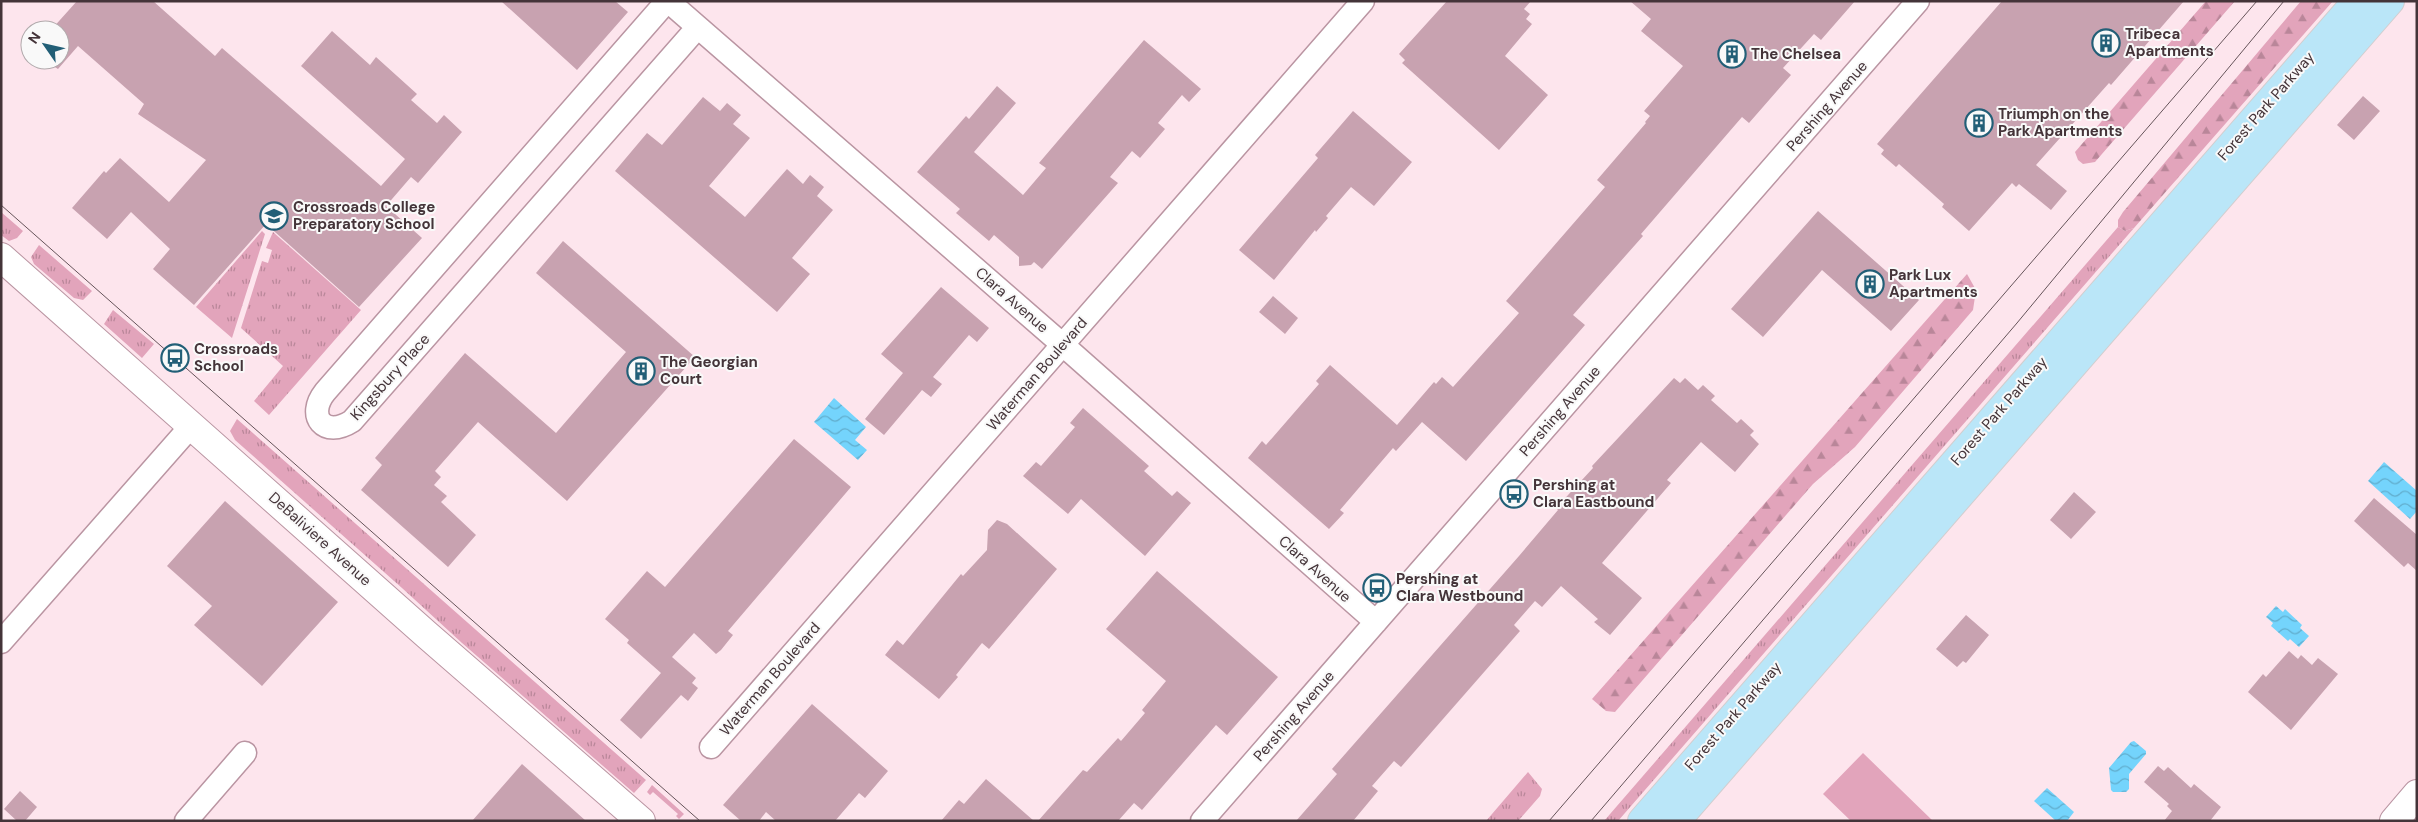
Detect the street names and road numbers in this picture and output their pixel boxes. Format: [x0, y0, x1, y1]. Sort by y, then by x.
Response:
street label: Forest Park Parkway [2213, 47, 2319, 165]
street label: Pershing Avenue [1782, 56, 1872, 156]
street label: Clara Avenue [971, 263, 1053, 337]
street label: Waterman Boulevard [982, 313, 1092, 435]
street label: Kingsbury Place [346, 329, 434, 425]
street label: Forest Park Parkway [1946, 352, 2052, 470]
street label: Pershing Avenue [1515, 361, 1605, 461]
street label: DeBaliviere Avenue [264, 487, 376, 591]
street label: Clara Avenue [1275, 531, 1355, 607]
street label: Waterman Boulevard [715, 618, 825, 740]
street label: Forest Park Parkway [1680, 657, 1786, 775]
street label: Pershing Avenue [1249, 666, 1339, 766]

